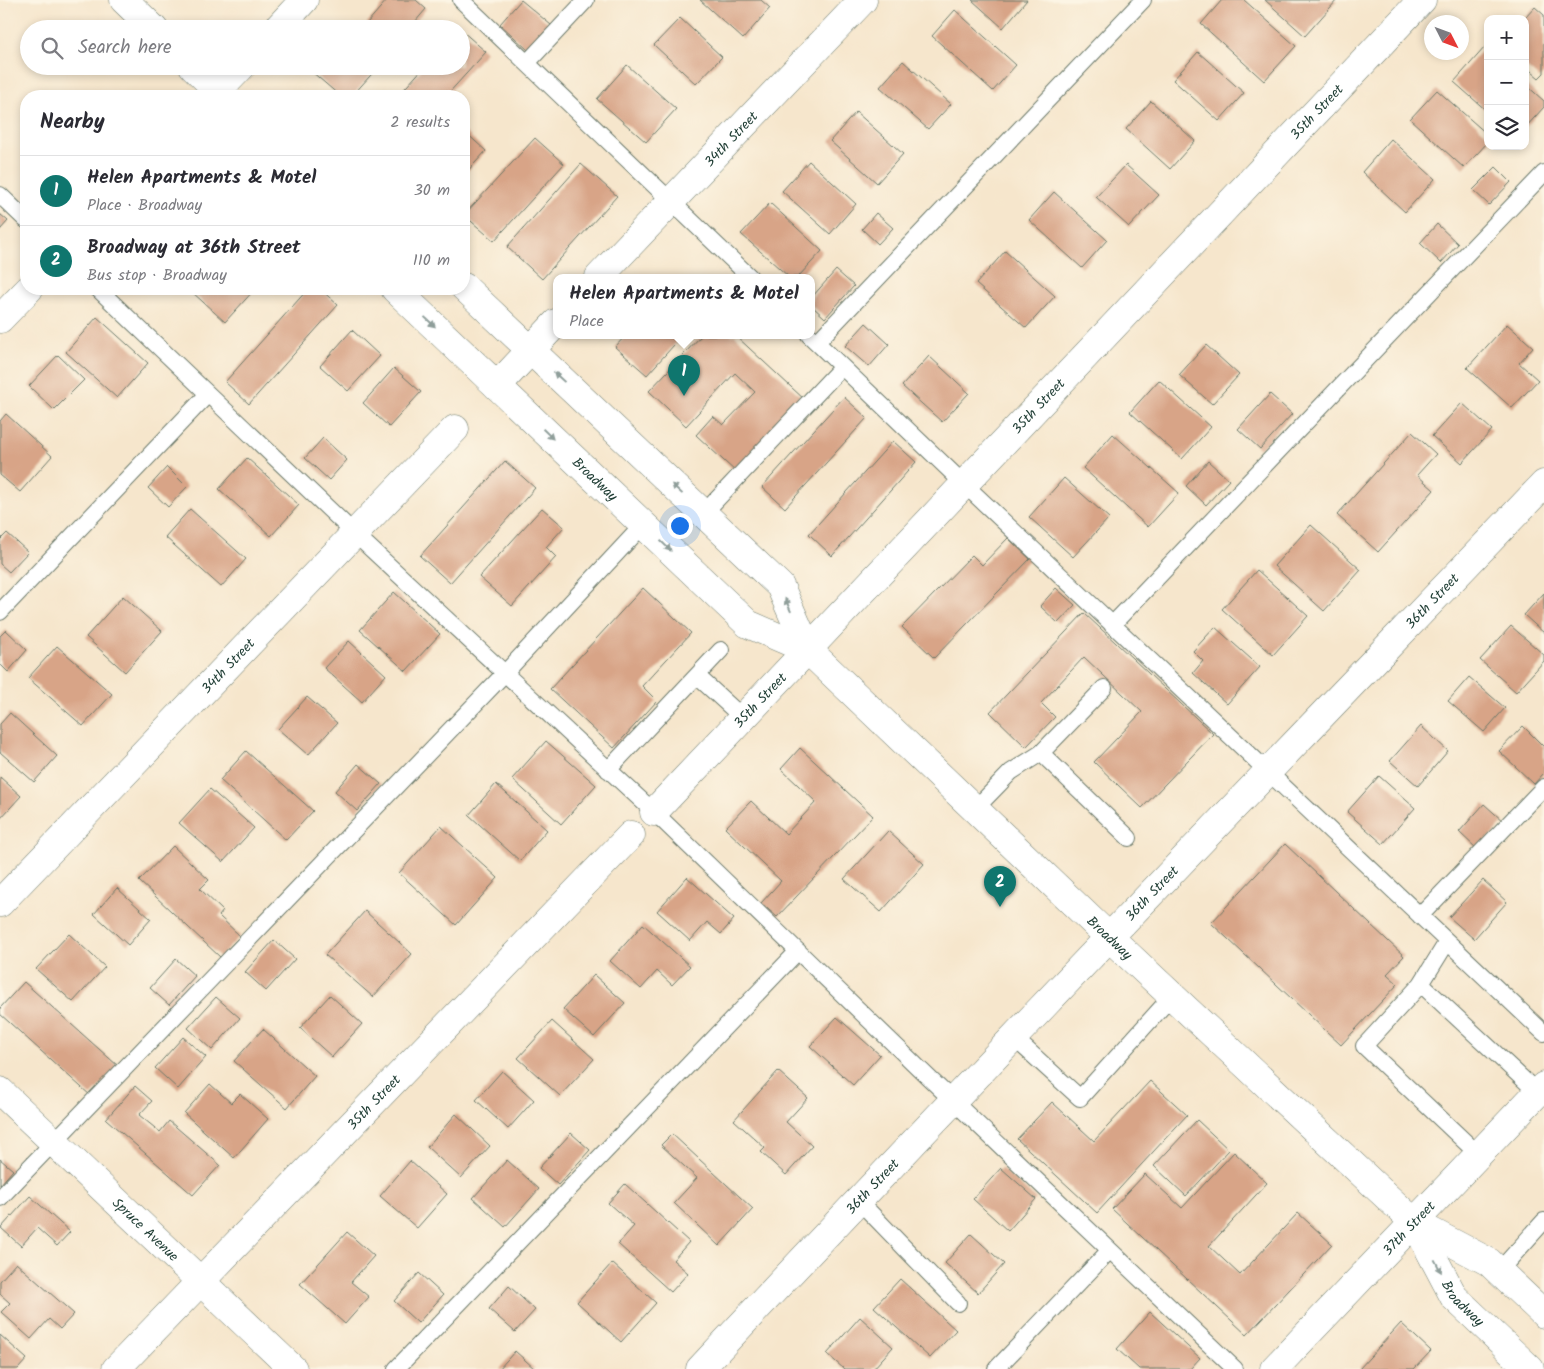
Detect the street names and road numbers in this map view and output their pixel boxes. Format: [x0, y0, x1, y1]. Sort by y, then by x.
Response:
street label: 35th Street [1285, 79, 1349, 145]
street label: 34th Street [699, 106, 764, 172]
street label: 35th Street [1007, 373, 1071, 439]
street label: Broadway [567, 452, 623, 507]
street label: 36th Street [1400, 568, 1465, 634]
street label: 34th Street [196, 633, 261, 699]
street label: 35th Street [729, 668, 793, 734]
street label: 36th Street [1120, 860, 1185, 927]
street label: Broadway [1081, 911, 1137, 966]
street label: 35th Street [342, 1070, 407, 1135]
street label: 36th Street [841, 1154, 905, 1220]
street label: Spruce Avenue [107, 1193, 184, 1268]
street label: 37th Street [1378, 1196, 1441, 1261]
street label: Broadway [1435, 1277, 1489, 1332]

